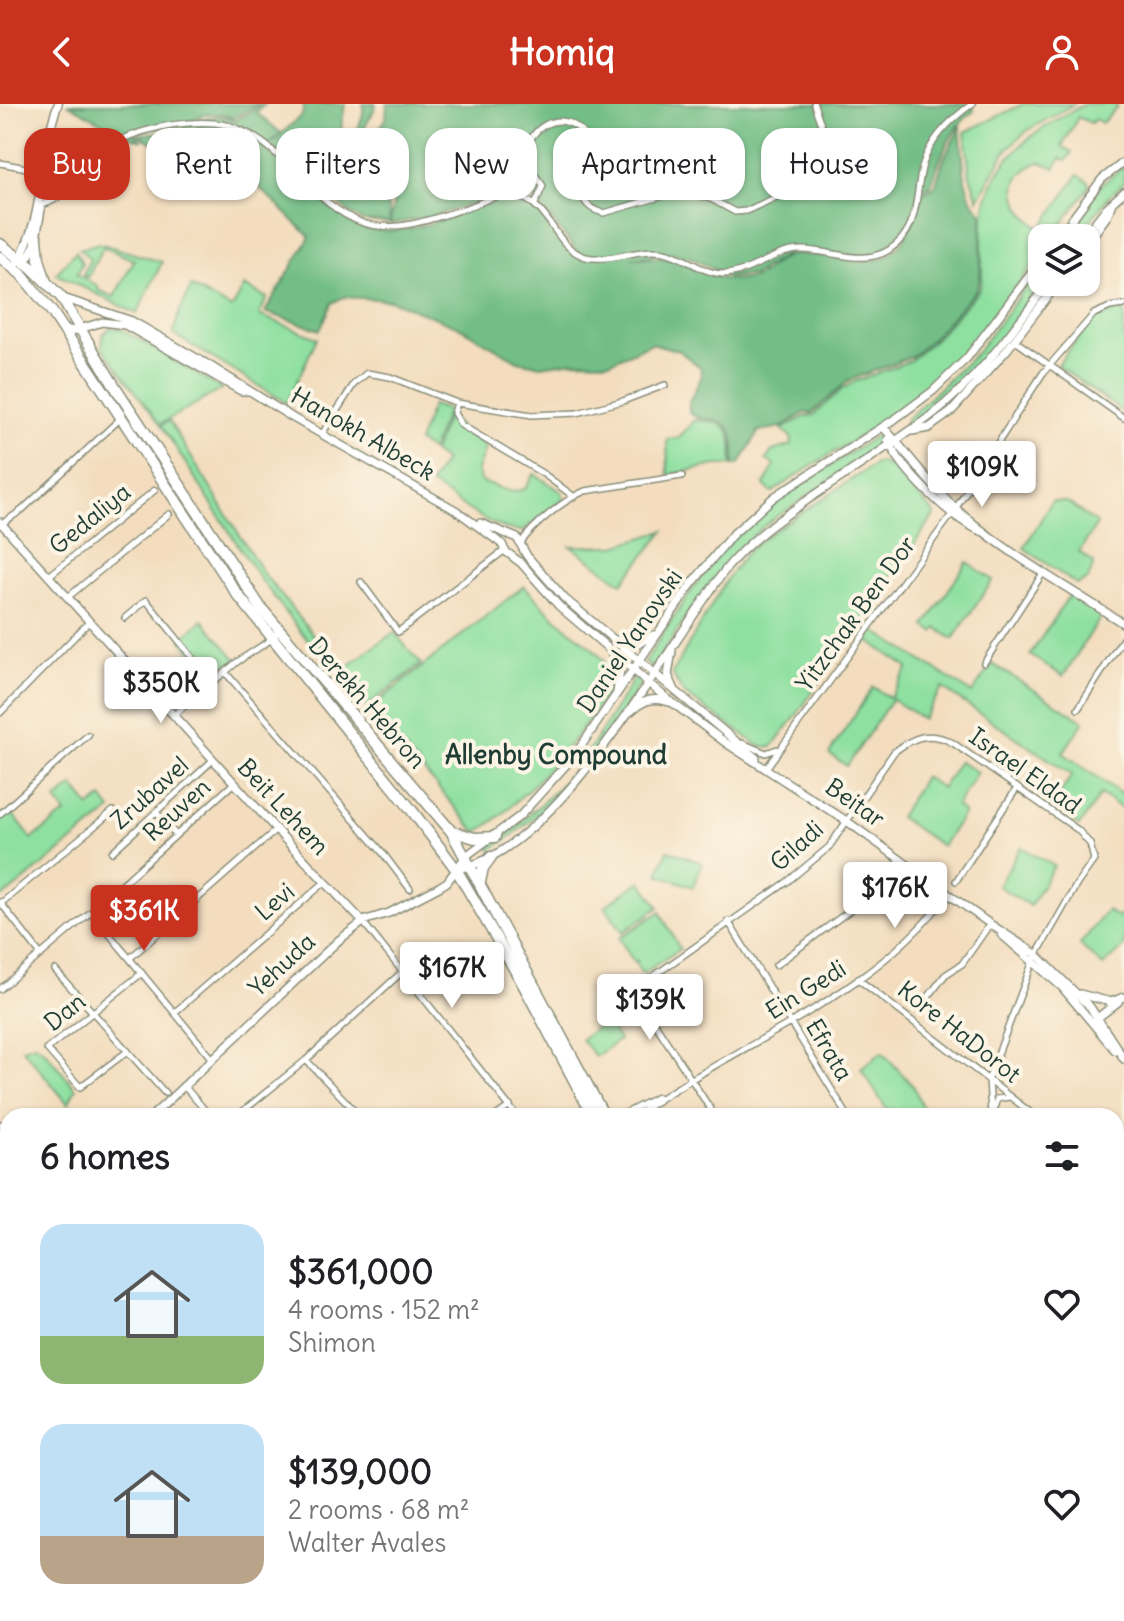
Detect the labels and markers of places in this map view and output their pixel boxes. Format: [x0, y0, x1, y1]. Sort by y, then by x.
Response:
pin: $109K [926, 441, 1038, 509]
pin: $350K [105, 657, 217, 725]
pin: $176K [839, 862, 951, 930]
pin: $361K [88, 885, 200, 953]
pin: $167K [396, 942, 508, 1010]
pin: $139K [594, 974, 706, 1042]

